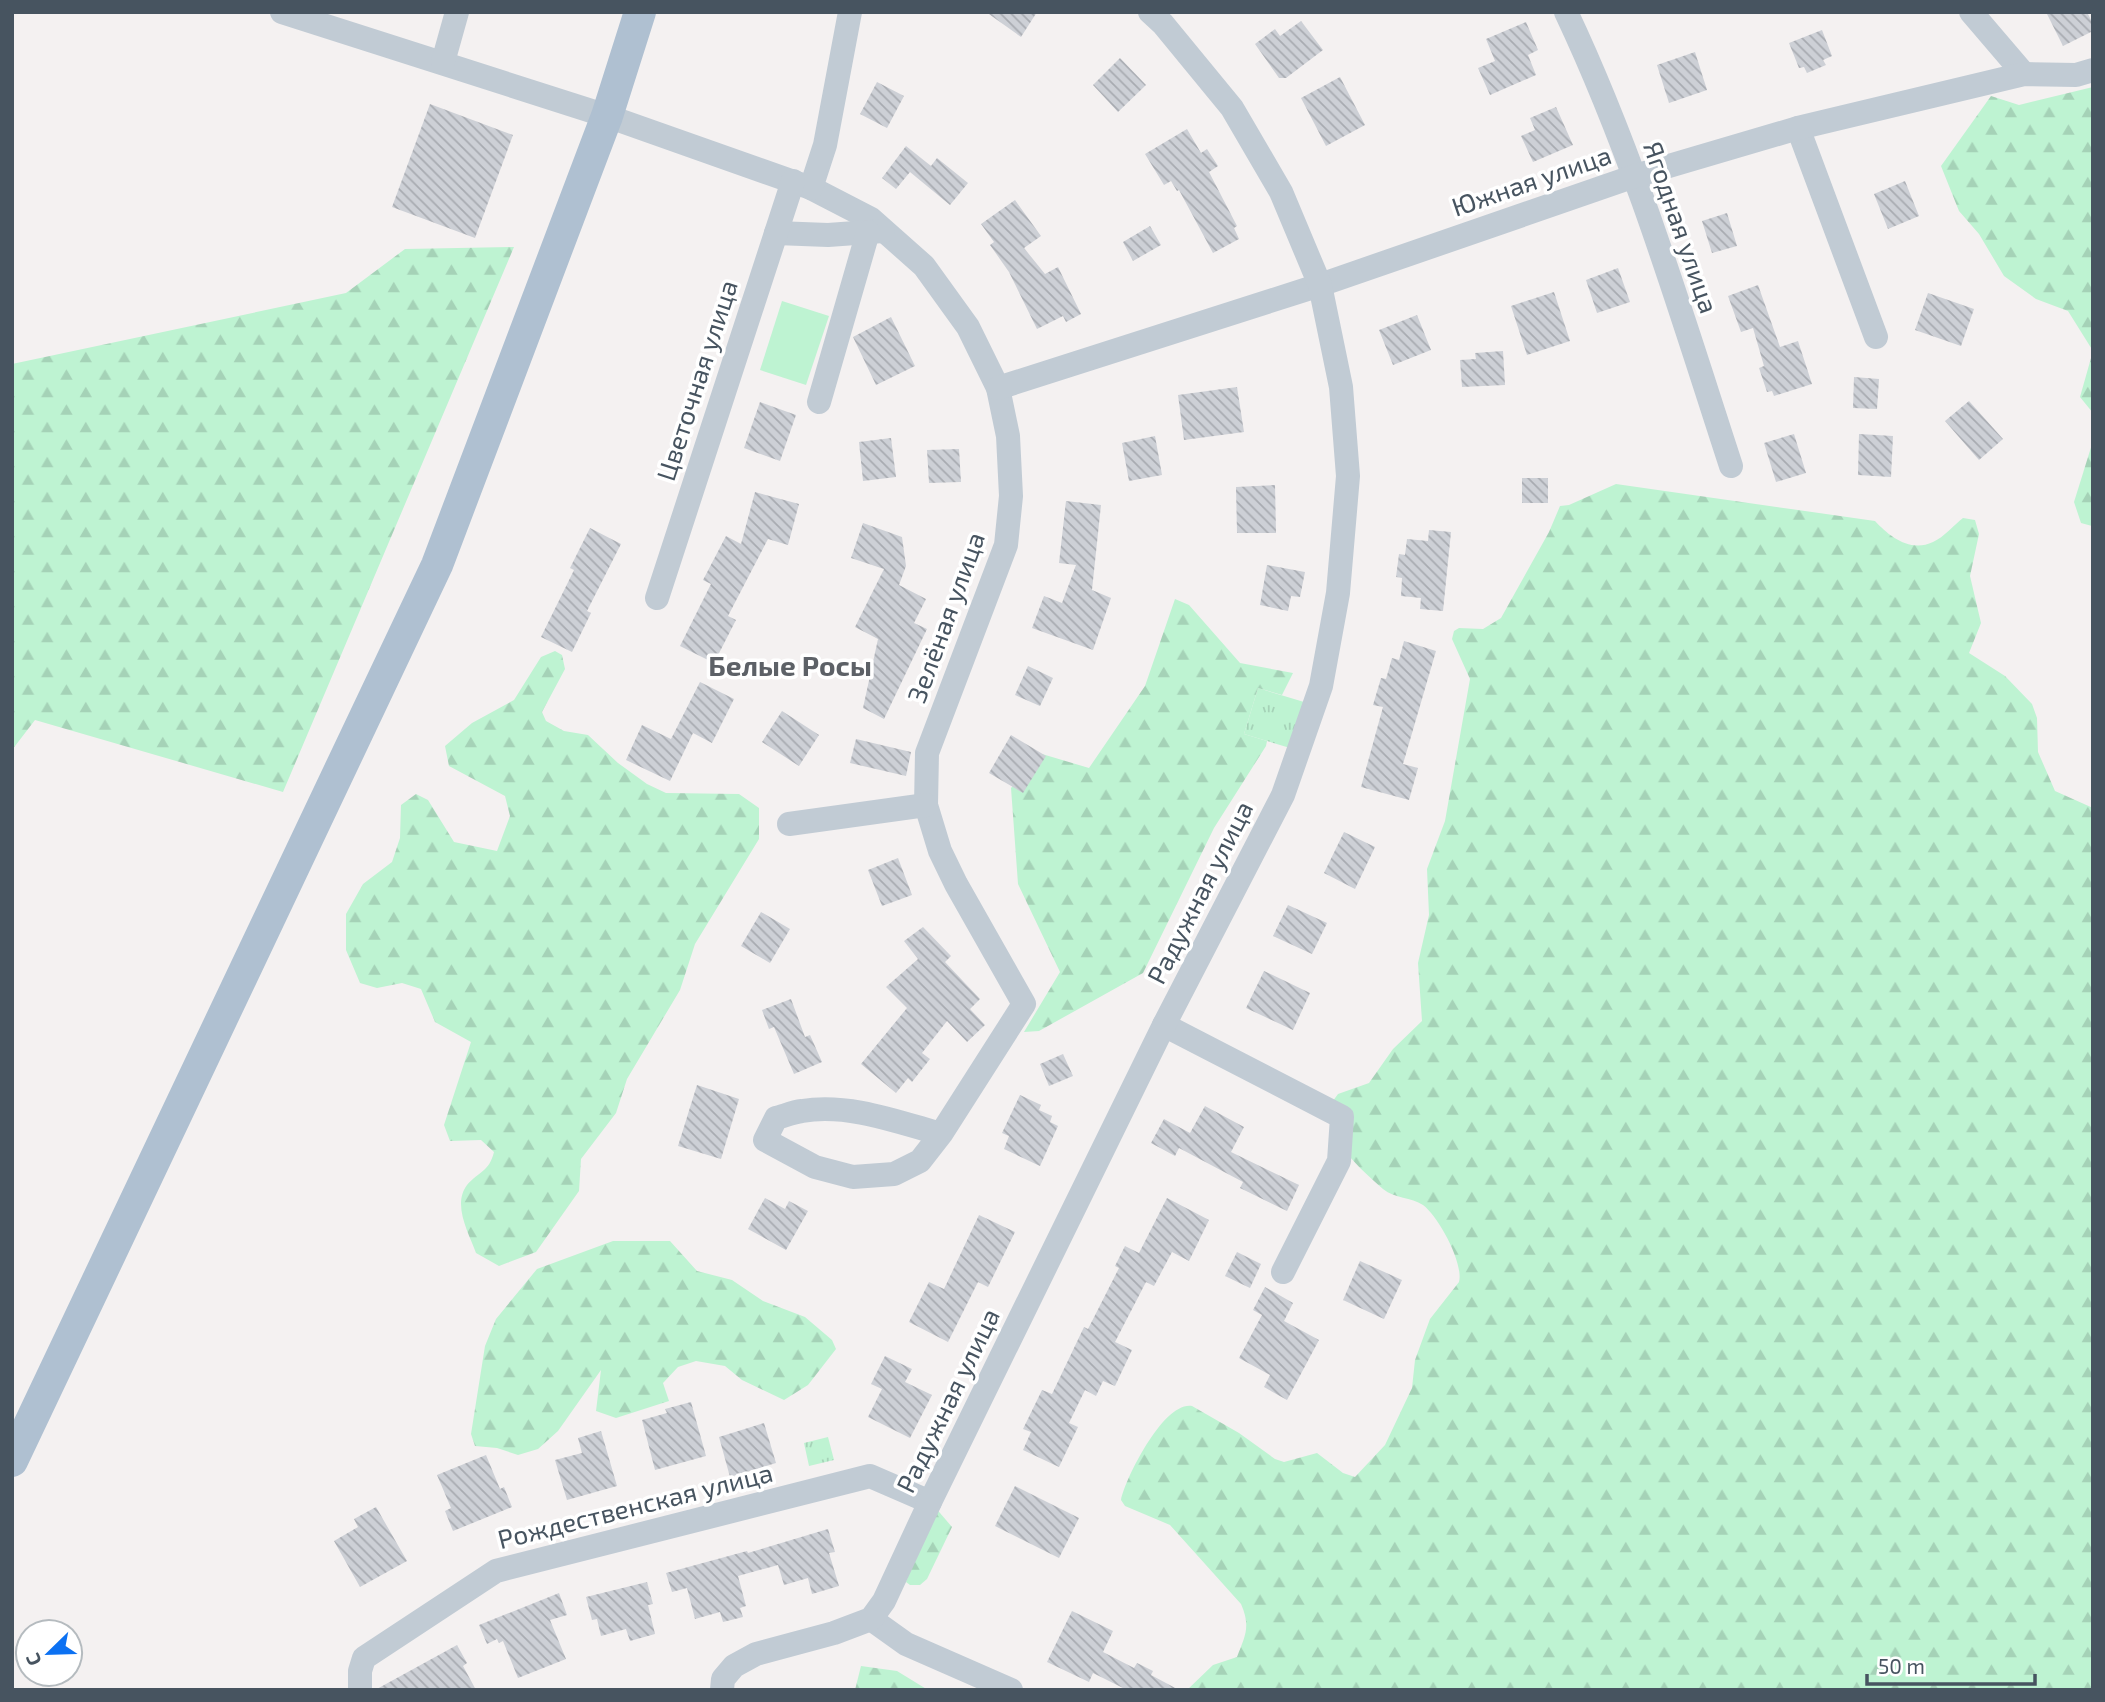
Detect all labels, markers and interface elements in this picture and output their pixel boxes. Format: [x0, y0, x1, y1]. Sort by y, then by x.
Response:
street label: Ягодная улица [1637, 137, 1726, 317]
street label: Южная улица [1447, 138, 1615, 223]
street label: Цветочная улица [649, 276, 744, 485]
street label: Зелёная улица [900, 528, 991, 707]
district label: Белые Росы [708, 648, 872, 682]
street label: Радужная улица [1140, 795, 1259, 989]
street label: Радужная улица [889, 1303, 1006, 1498]
street label: Рождественская улица [494, 1456, 776, 1555]
north arrow [14, 1618, 84, 1688]
scale bar [1867, 1642, 2035, 1686]
text: С [20, 1650, 46, 1669]
text: 50 m [1878, 1653, 1925, 1678]

